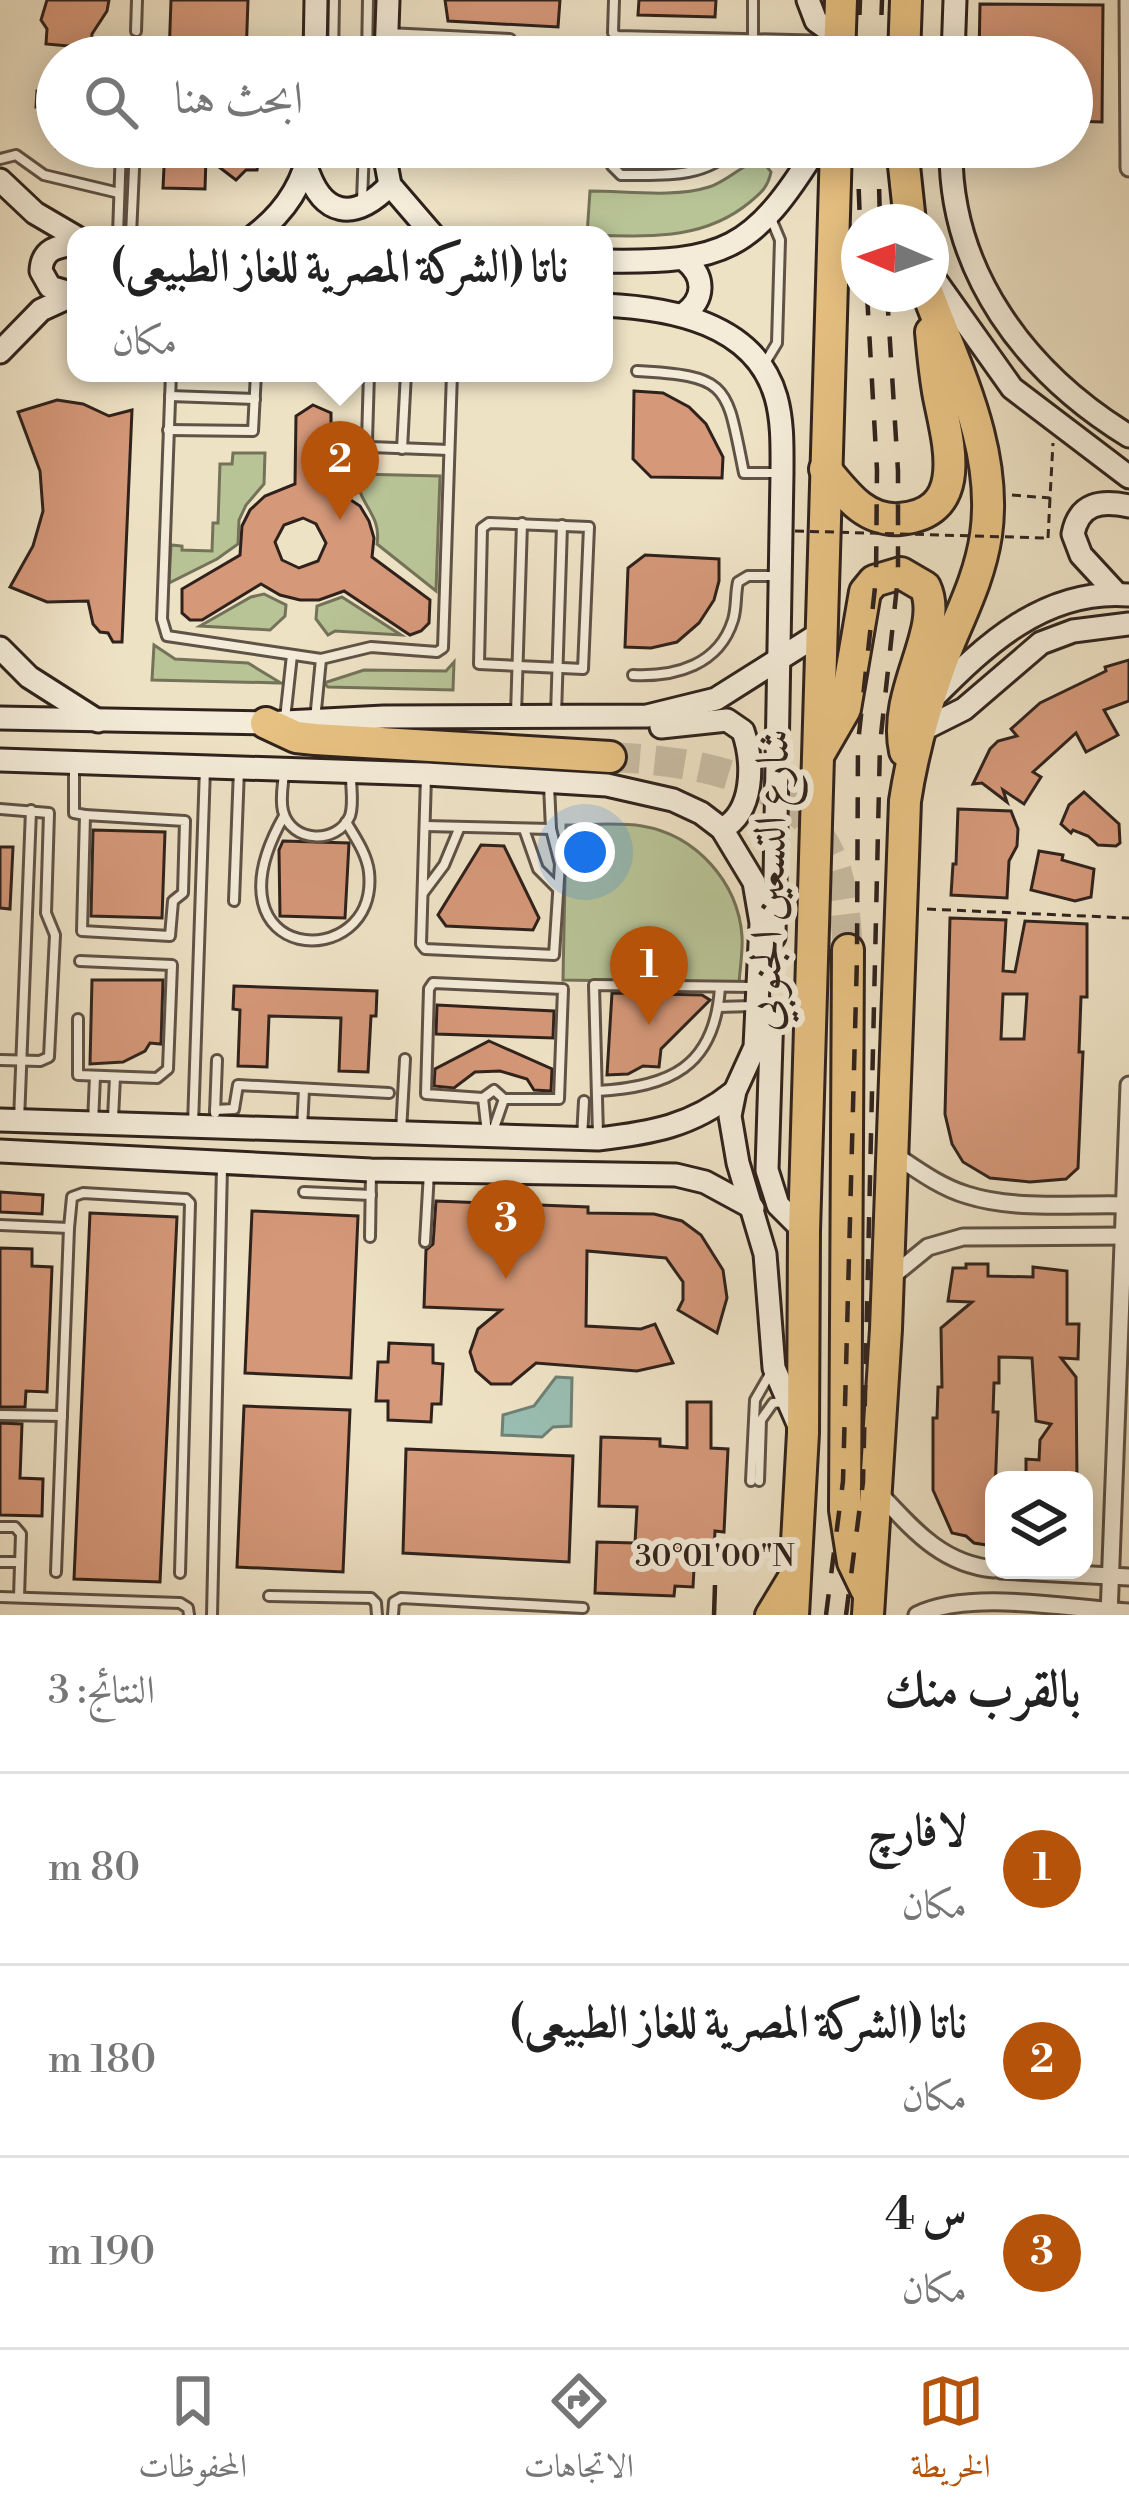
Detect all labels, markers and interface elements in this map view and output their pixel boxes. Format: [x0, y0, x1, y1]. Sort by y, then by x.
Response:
search box [36, 36, 1093, 168]
icon: search [78, 69, 144, 135]
text: ابحث هنا [174, 71, 303, 128]
north arrow [841, 204, 949, 312]
popup [67, 226, 613, 382]
text: ناتا (الشركة المصرية للغاز الطبيعى) [112, 239, 568, 296]
text: مكان [112, 318, 177, 367]
pin: 2 [301, 421, 379, 520]
street label: شارع التسعين الجنوبي [736, 728, 811, 1033]
your location [555, 822, 615, 882]
pin: 1 [610, 926, 688, 1025]
pin: 3 [467, 1180, 545, 1279]
map controls [985, 1471, 1093, 1579]
button: layers [985, 1471, 1093, 1579]
text: 30°01'00"N [635, 1538, 795, 1576]
text: بالقرب منك [884, 1659, 1081, 1723]
text: النتائج: 3 [48, 1667, 155, 1716]
text: لافارﭺ [867, 1803, 967, 1860]
text: 80 m [48, 1844, 140, 1893]
text: 1 [1033, 1844, 1051, 1893]
text: مكان [902, 1882, 967, 1931]
text: ناتا (الشركة المصرية للغاز الطبيعى) [511, 1995, 967, 2052]
text: 180 m [48, 2036, 156, 2085]
text: 2 [1030, 2036, 1054, 2085]
text: مكان [902, 2074, 967, 2123]
text: س 4 [885, 2187, 967, 2244]
text: 190 m [48, 2228, 155, 2277]
text: 3 [1030, 2228, 1054, 2277]
text: مكان [902, 2266, 967, 2315]
tab: المحفوظات [138, 2368, 247, 2498]
tab: الاتجاهات [524, 2368, 634, 2498]
tab: الخريطة [910, 2368, 991, 2498]

